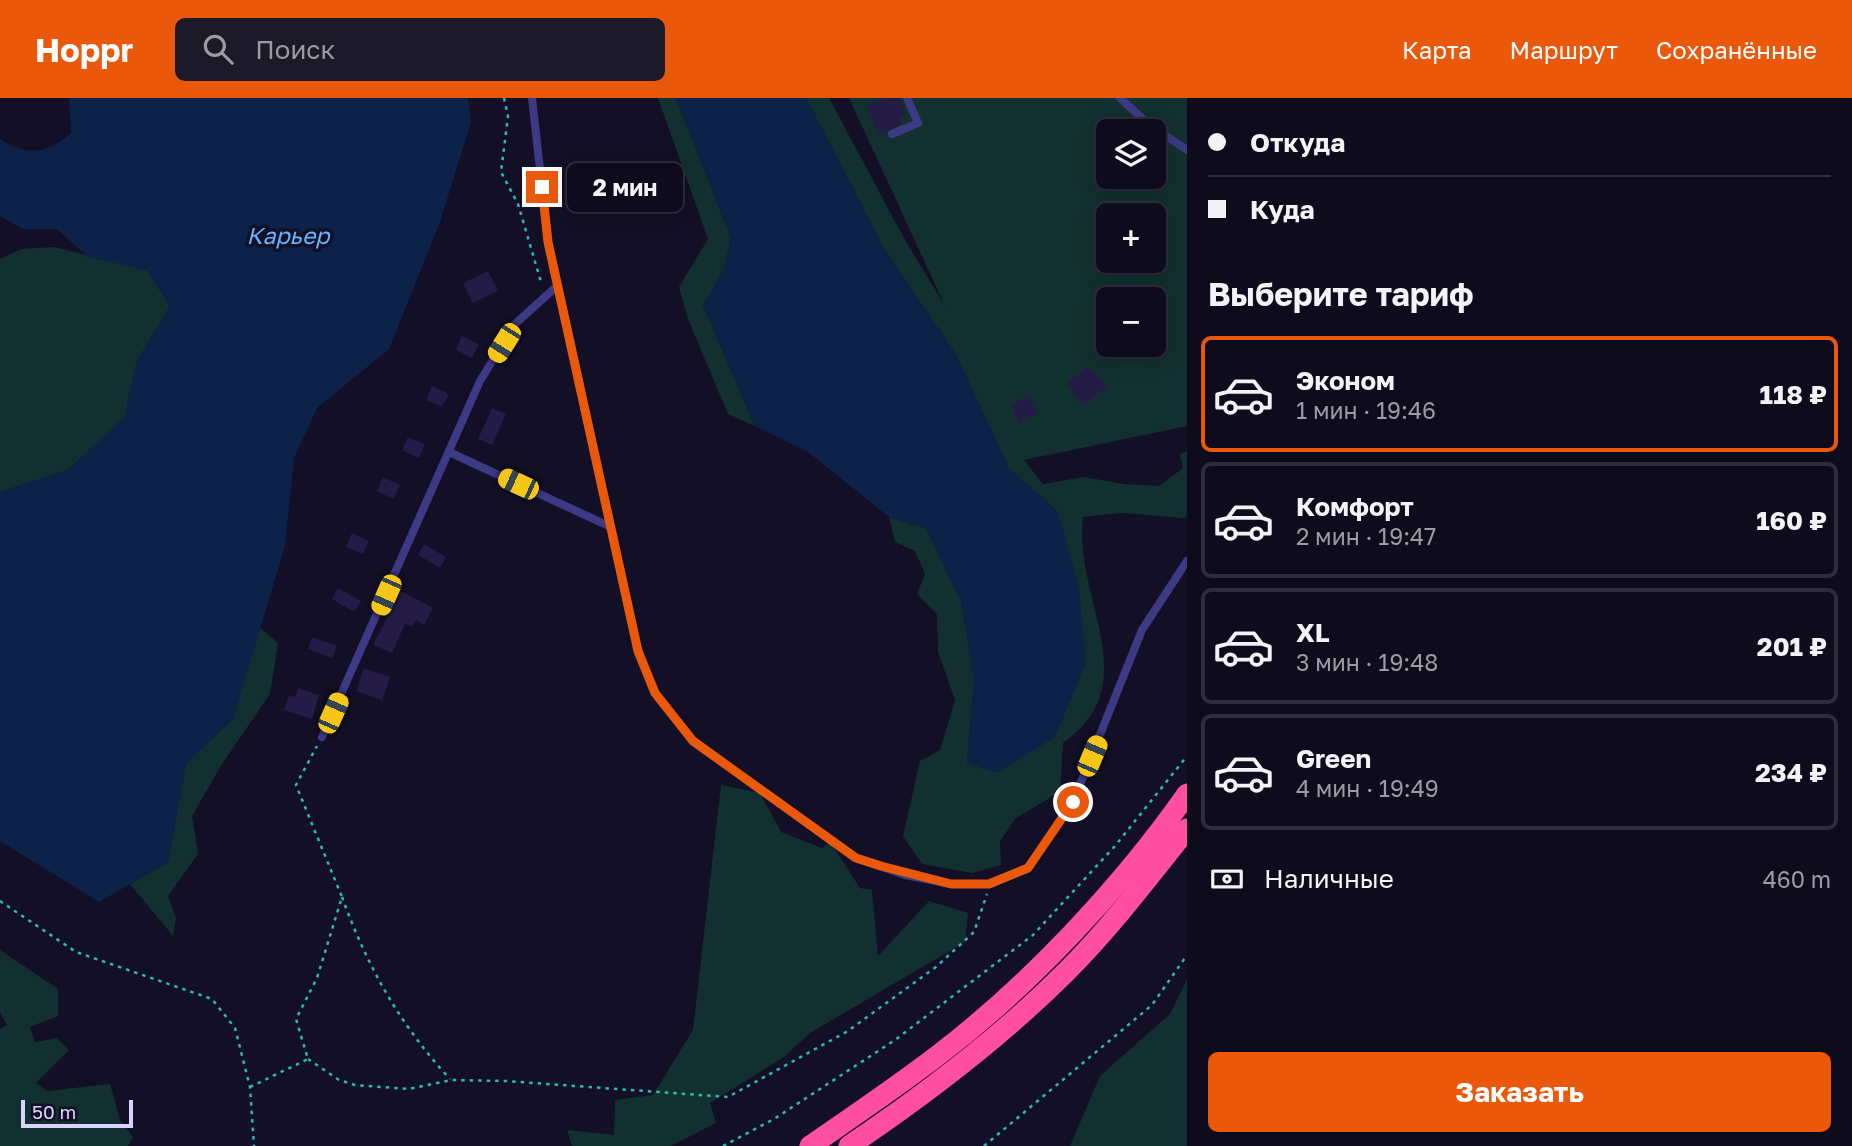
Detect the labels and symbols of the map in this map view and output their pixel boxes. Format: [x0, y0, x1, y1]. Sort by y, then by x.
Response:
callout: 2 мин [566, 162, 682, 212]
route end [526, 171, 558, 203]
water label: Карьер [247, 221, 331, 249]
car [484, 320, 525, 366]
car [495, 466, 542, 502]
car [368, 572, 405, 618]
car [315, 690, 352, 736]
car [1075, 733, 1110, 779]
route start [1057, 786, 1089, 818]
scale bar [21, 1097, 133, 1129]

